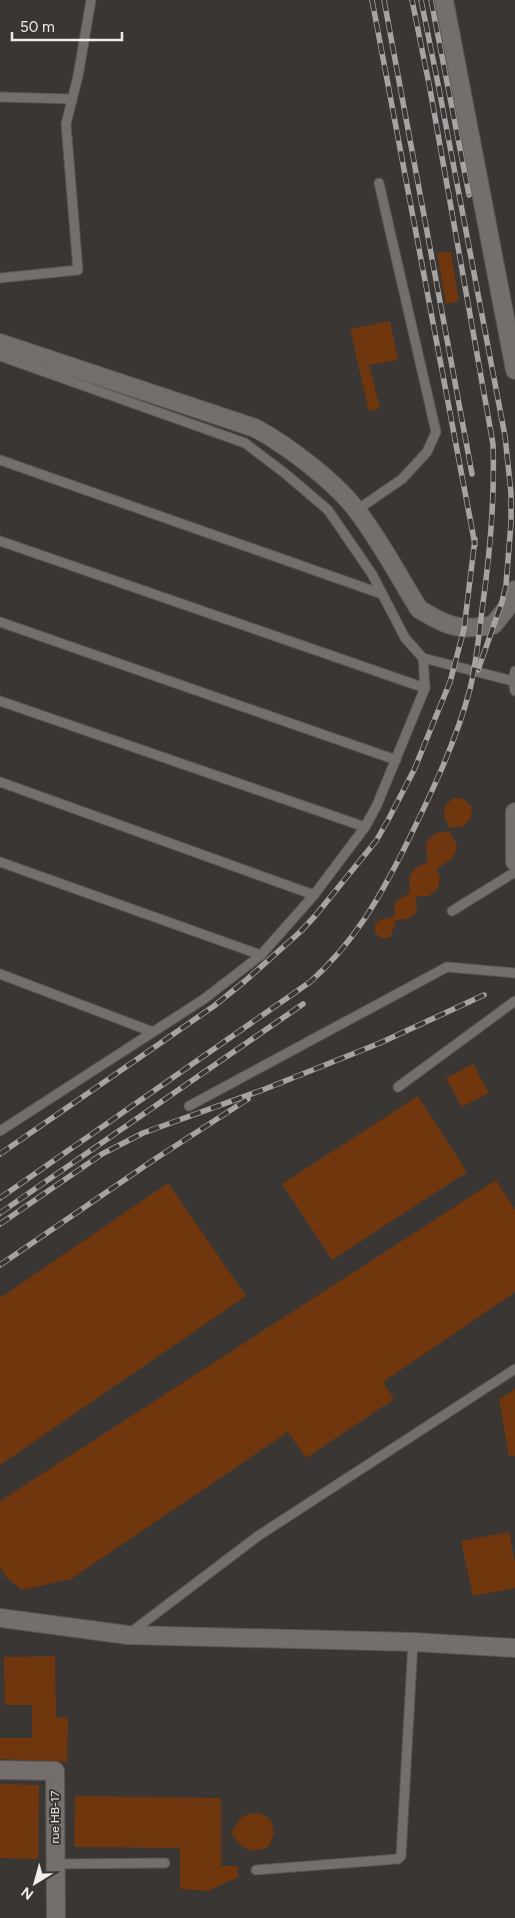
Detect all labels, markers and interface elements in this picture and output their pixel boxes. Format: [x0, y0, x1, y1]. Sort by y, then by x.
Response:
scale bar [12, 10, 122, 42]
text: 50 m [20, 18, 55, 36]
street label: rue HB-17 [48, 1790, 62, 1844]
north arrow [10, 1858, 60, 1908]
text: N [18, 1883, 37, 1903]

